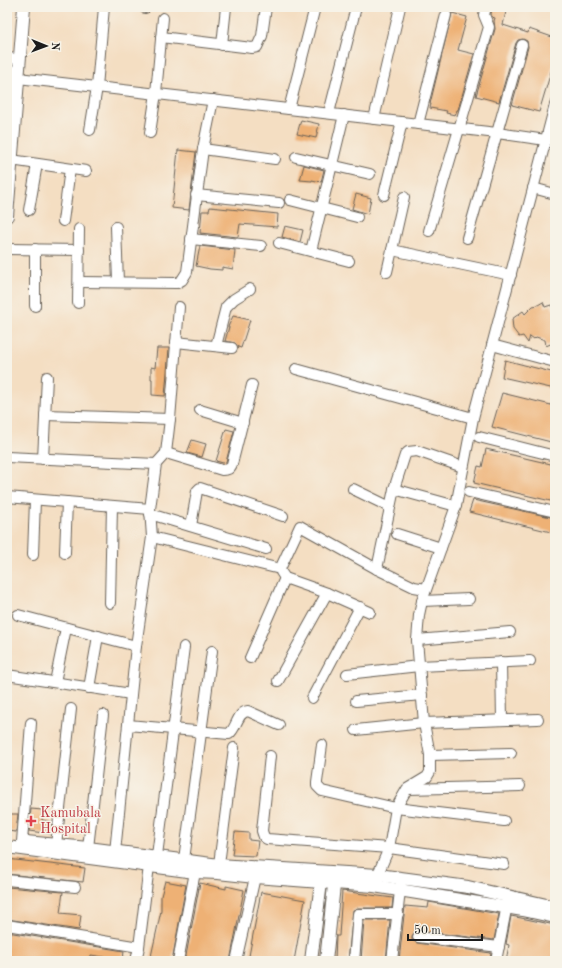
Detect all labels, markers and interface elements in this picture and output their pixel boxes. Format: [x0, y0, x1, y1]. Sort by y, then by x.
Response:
north arrow [26, 26, 66, 66]
text: N [49, 42, 60, 51]
place label: Kamubala Hospital [40, 806, 101, 836]
marker: Kamubala Hospital [25, 815, 37, 827]
scale bar [408, 916, 482, 942]
text: 50 m [414, 924, 441, 937]

